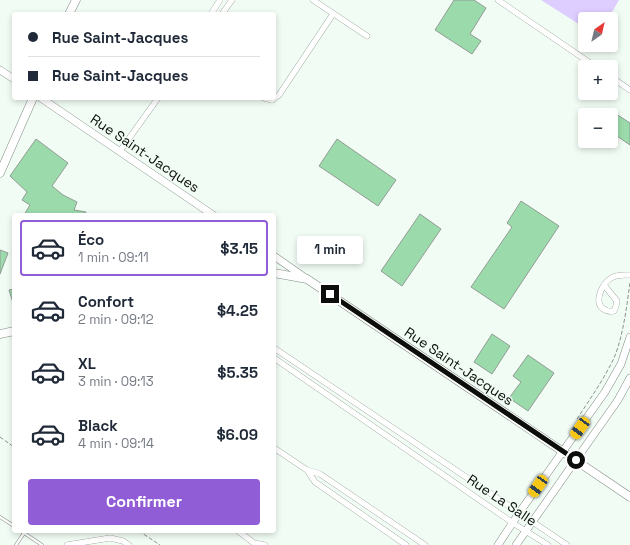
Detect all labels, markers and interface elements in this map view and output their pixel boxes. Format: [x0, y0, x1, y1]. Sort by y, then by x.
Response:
north arrow [578, 12, 618, 52]
map controls [578, 12, 618, 148]
text: Rue Saint-Jacques [52, 28, 188, 47]
button: + [578, 60, 618, 100]
text: Rue Saint-Jacques [52, 66, 188, 85]
button: − [578, 108, 618, 148]
street label: Rue Saint-Jacques [87, 110, 203, 196]
icon: car [30, 230, 66, 266]
text: Éco [78, 230, 104, 249]
callout: 1 min [297, 236, 363, 264]
text: $3.15 [220, 239, 258, 258]
text: 1 min [314, 241, 346, 258]
text: 1 min · 09:11 [78, 249, 149, 266]
route end [321, 285, 339, 303]
icon: car [30, 292, 66, 328]
text: Confort [78, 292, 134, 311]
text: $4.25 [217, 301, 258, 320]
text: 2 min · 09:12 [78, 311, 153, 328]
street label: Rue Saint-Jacques [401, 323, 517, 409]
icon: car [30, 354, 66, 390]
text: XL [78, 354, 96, 373]
text: $5.35 [217, 363, 258, 382]
text: 3 min · 09:13 [78, 373, 154, 390]
car [568, 415, 592, 441]
icon: car [30, 416, 66, 452]
text: Black [78, 416, 118, 435]
text: $6.09 [216, 425, 258, 444]
text: 4 min · 09:14 [78, 435, 154, 452]
route start [567, 451, 585, 469]
street label: Rue La Salle [464, 470, 540, 530]
car [526, 473, 550, 499]
button: Confirmer [28, 479, 260, 525]

